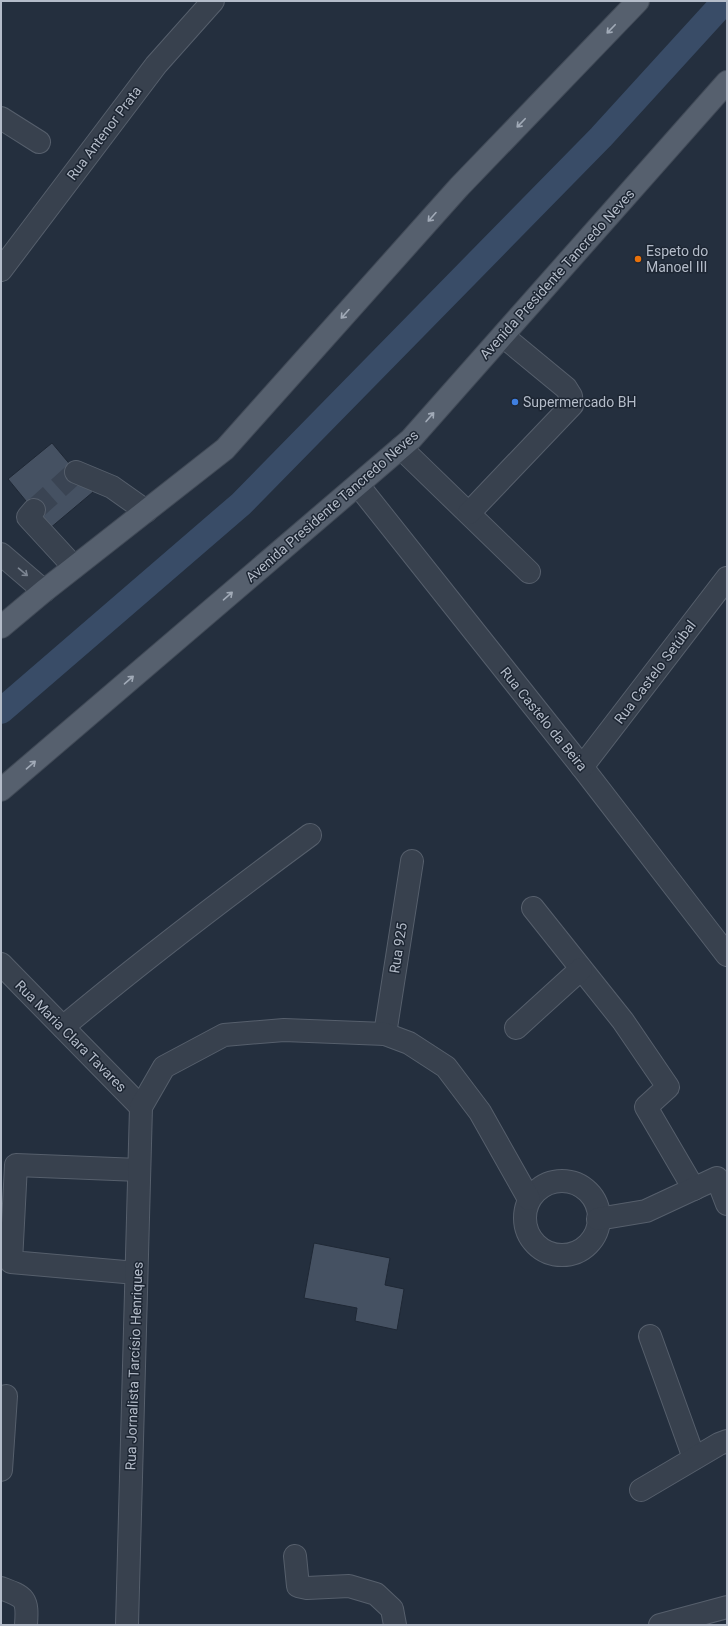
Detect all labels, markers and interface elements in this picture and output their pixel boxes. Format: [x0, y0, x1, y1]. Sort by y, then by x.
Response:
one-way arrow [606, 24, 616, 34]
street label: Rua Antenor Prata [64, 83, 144, 183]
one-way arrow [516, 118, 526, 128]
street label: Avenida Presidente Tancredo Neves [476, 186, 638, 362]
one-way arrow [428, 212, 437, 222]
place label: Espeto do Manoel III [646, 243, 708, 275]
marker: Espeto do Manoel III [633, 254, 643, 264]
one-way arrow [341, 309, 350, 320]
place label: Supermercado BH [523, 394, 636, 410]
marker: Supermercado BH [510, 397, 520, 407]
one-way arrow [426, 412, 435, 423]
street label: Avenida Presidente Tancredo Neves [243, 427, 421, 585]
one-way arrow [17, 568, 28, 577]
one-way arrow [223, 592, 233, 601]
street label: Rua Castelo Setúbal [611, 617, 699, 727]
street label: Rua Castelo da Beira [497, 664, 591, 774]
one-way arrow [124, 676, 135, 685]
one-way arrow [25, 760, 36, 769]
street label: Rua 925 [386, 921, 410, 974]
street label: Rua Maria Clara Tavares [12, 977, 130, 1095]
street label: Rua Jornalista Tarcísio Henriques [122, 1261, 146, 1471]

